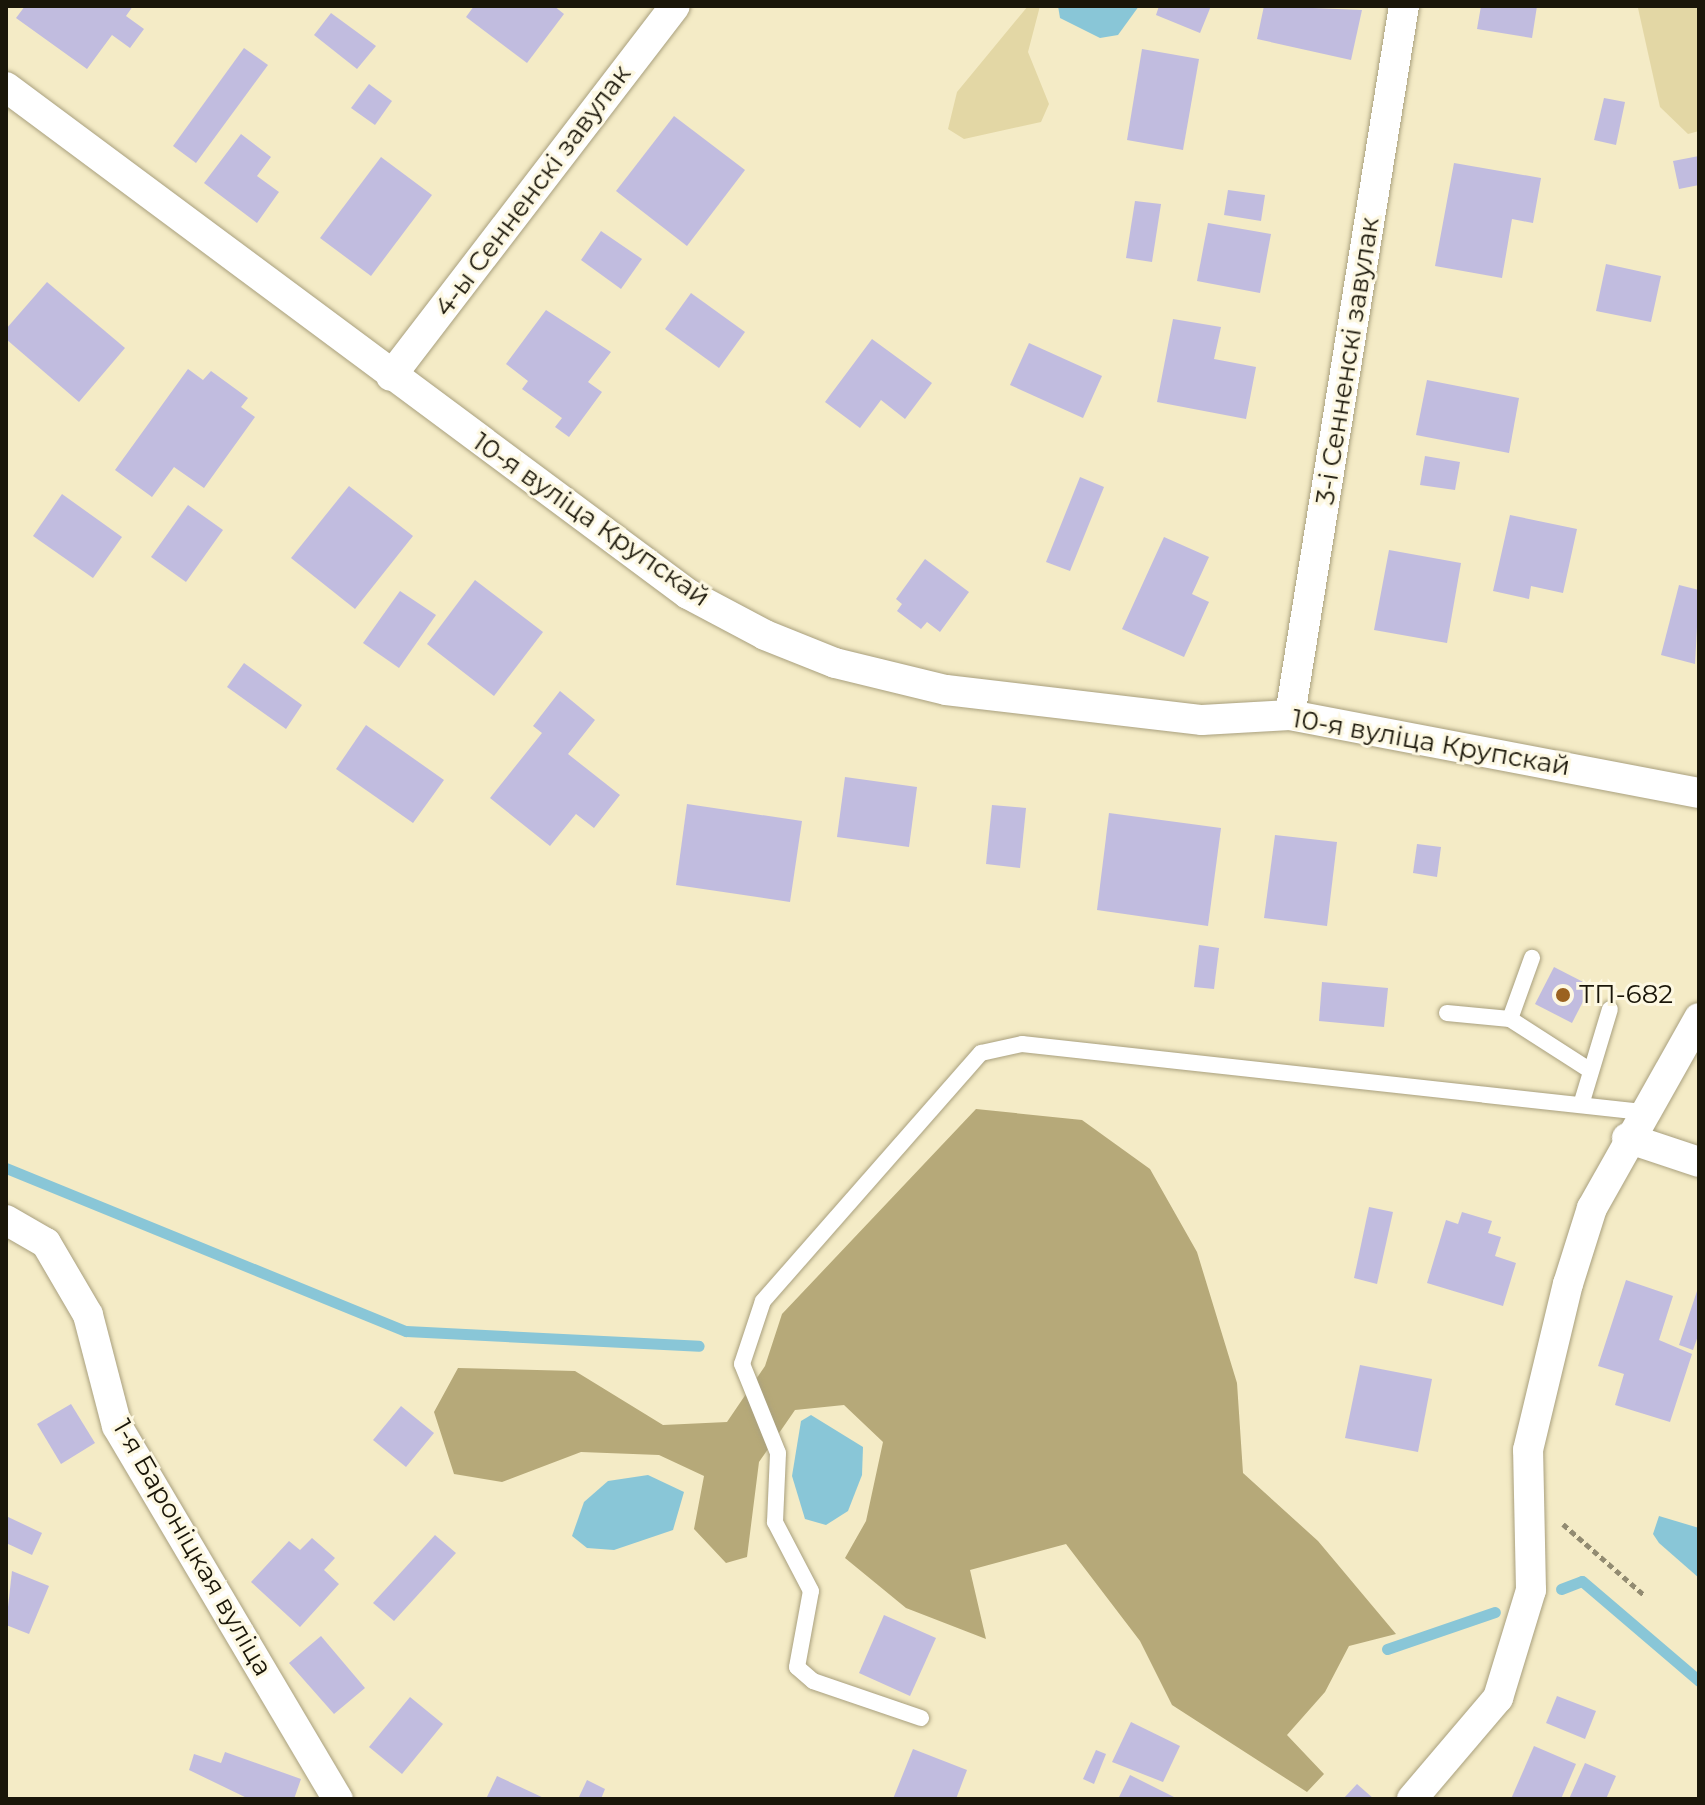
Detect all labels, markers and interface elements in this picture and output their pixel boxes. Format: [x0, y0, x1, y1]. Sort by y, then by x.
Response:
street label: 4-ы Сенненскі завулак [428, 59, 638, 323]
street label: 3-і Сенненскі завулак [1310, 215, 1386, 507]
street label: 10-я вуліца Крупскай [467, 426, 715, 614]
street label: 10-я вуліца Крупскай [1290, 703, 1572, 783]
place label: ТП-682 [1579, 979, 1673, 1011]
marker: ТП-682 [1554, 986, 1572, 1004]
street label: 1-я Бароніцкая вуліца [106, 1414, 278, 1682]

